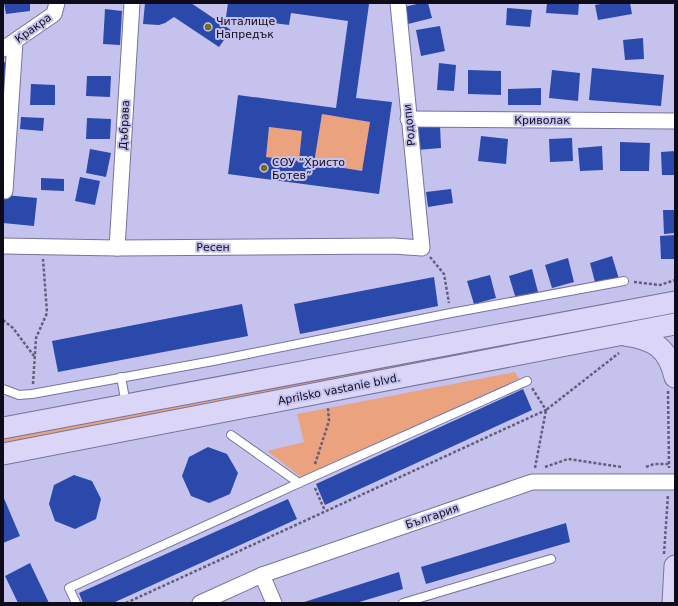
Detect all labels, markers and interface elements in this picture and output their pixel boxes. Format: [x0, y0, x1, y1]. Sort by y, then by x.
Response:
street label: Кракра [13, 11, 54, 46]
place label: Читалище Напредък [216, 15, 275, 41]
marker: Читалище Напредък [203, 22, 213, 32]
street label: Дъбрава [117, 100, 132, 150]
street label: Родопи [401, 103, 418, 147]
street label: Криволак [514, 114, 570, 127]
place label: СОУ “Христо Ботев” [272, 156, 345, 182]
marker: СОУ “Христо Ботев” [259, 163, 269, 173]
street label: Ресен [196, 241, 230, 254]
street label: Aprilsko vastanie blvd. [277, 371, 401, 408]
street label: България [404, 501, 461, 532]

